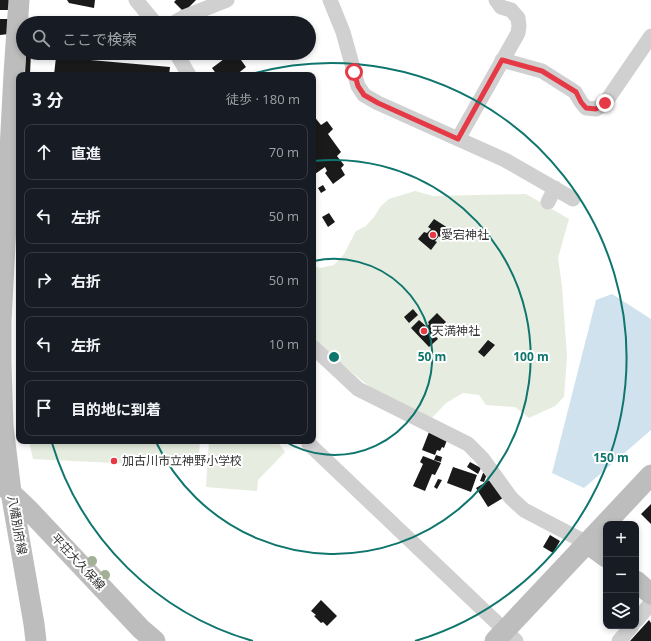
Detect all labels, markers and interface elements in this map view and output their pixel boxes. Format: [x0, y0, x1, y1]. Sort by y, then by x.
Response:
search box [16, 16, 316, 60]
icon: search [30, 27, 52, 49]
text: ここで検索 [62, 29, 137, 49]
route start [345, 63, 363, 81]
text: 3 分 [32, 88, 63, 111]
text: 徒歩 · 180 m [226, 90, 300, 108]
route end [596, 94, 614, 112]
icon: ahead [33, 141, 55, 163]
text: 直進 [71, 143, 101, 163]
text: 70 m [269, 143, 299, 161]
icon: left [33, 205, 55, 227]
text: 左折 [71, 207, 101, 227]
text: 50 m [269, 207, 299, 225]
place label: 愛宕神社 [441, 226, 489, 243]
marker: 愛宕神社 [428, 230, 438, 240]
icon: right [33, 269, 55, 291]
text: 右折 [71, 271, 101, 291]
text: 50 m [269, 271, 299, 289]
place label: 天満神社 [432, 322, 480, 339]
marker: 天満神社 [419, 326, 429, 336]
icon: left [33, 333, 55, 355]
text: 左折 [71, 335, 101, 355]
text: 10 m [269, 335, 299, 353]
text: 50 m [418, 348, 446, 365]
text: 100 m [513, 348, 549, 365]
centre of rings [327, 350, 341, 364]
icon: arrive [33, 397, 55, 419]
text: 目的地に到着 [71, 399, 161, 419]
text: 150 m [593, 449, 629, 466]
place label: 加古川市立神野小学校 [122, 452, 242, 469]
marker: 加古川市立神野小学校 [109, 456, 119, 466]
street label: 八幡別府線 [4, 494, 31, 556]
map controls [603, 521, 639, 629]
button: + [603, 521, 639, 557]
street label: 平荘大久保線 [48, 530, 109, 594]
button: − [603, 557, 639, 593]
button: layers [603, 593, 639, 629]

